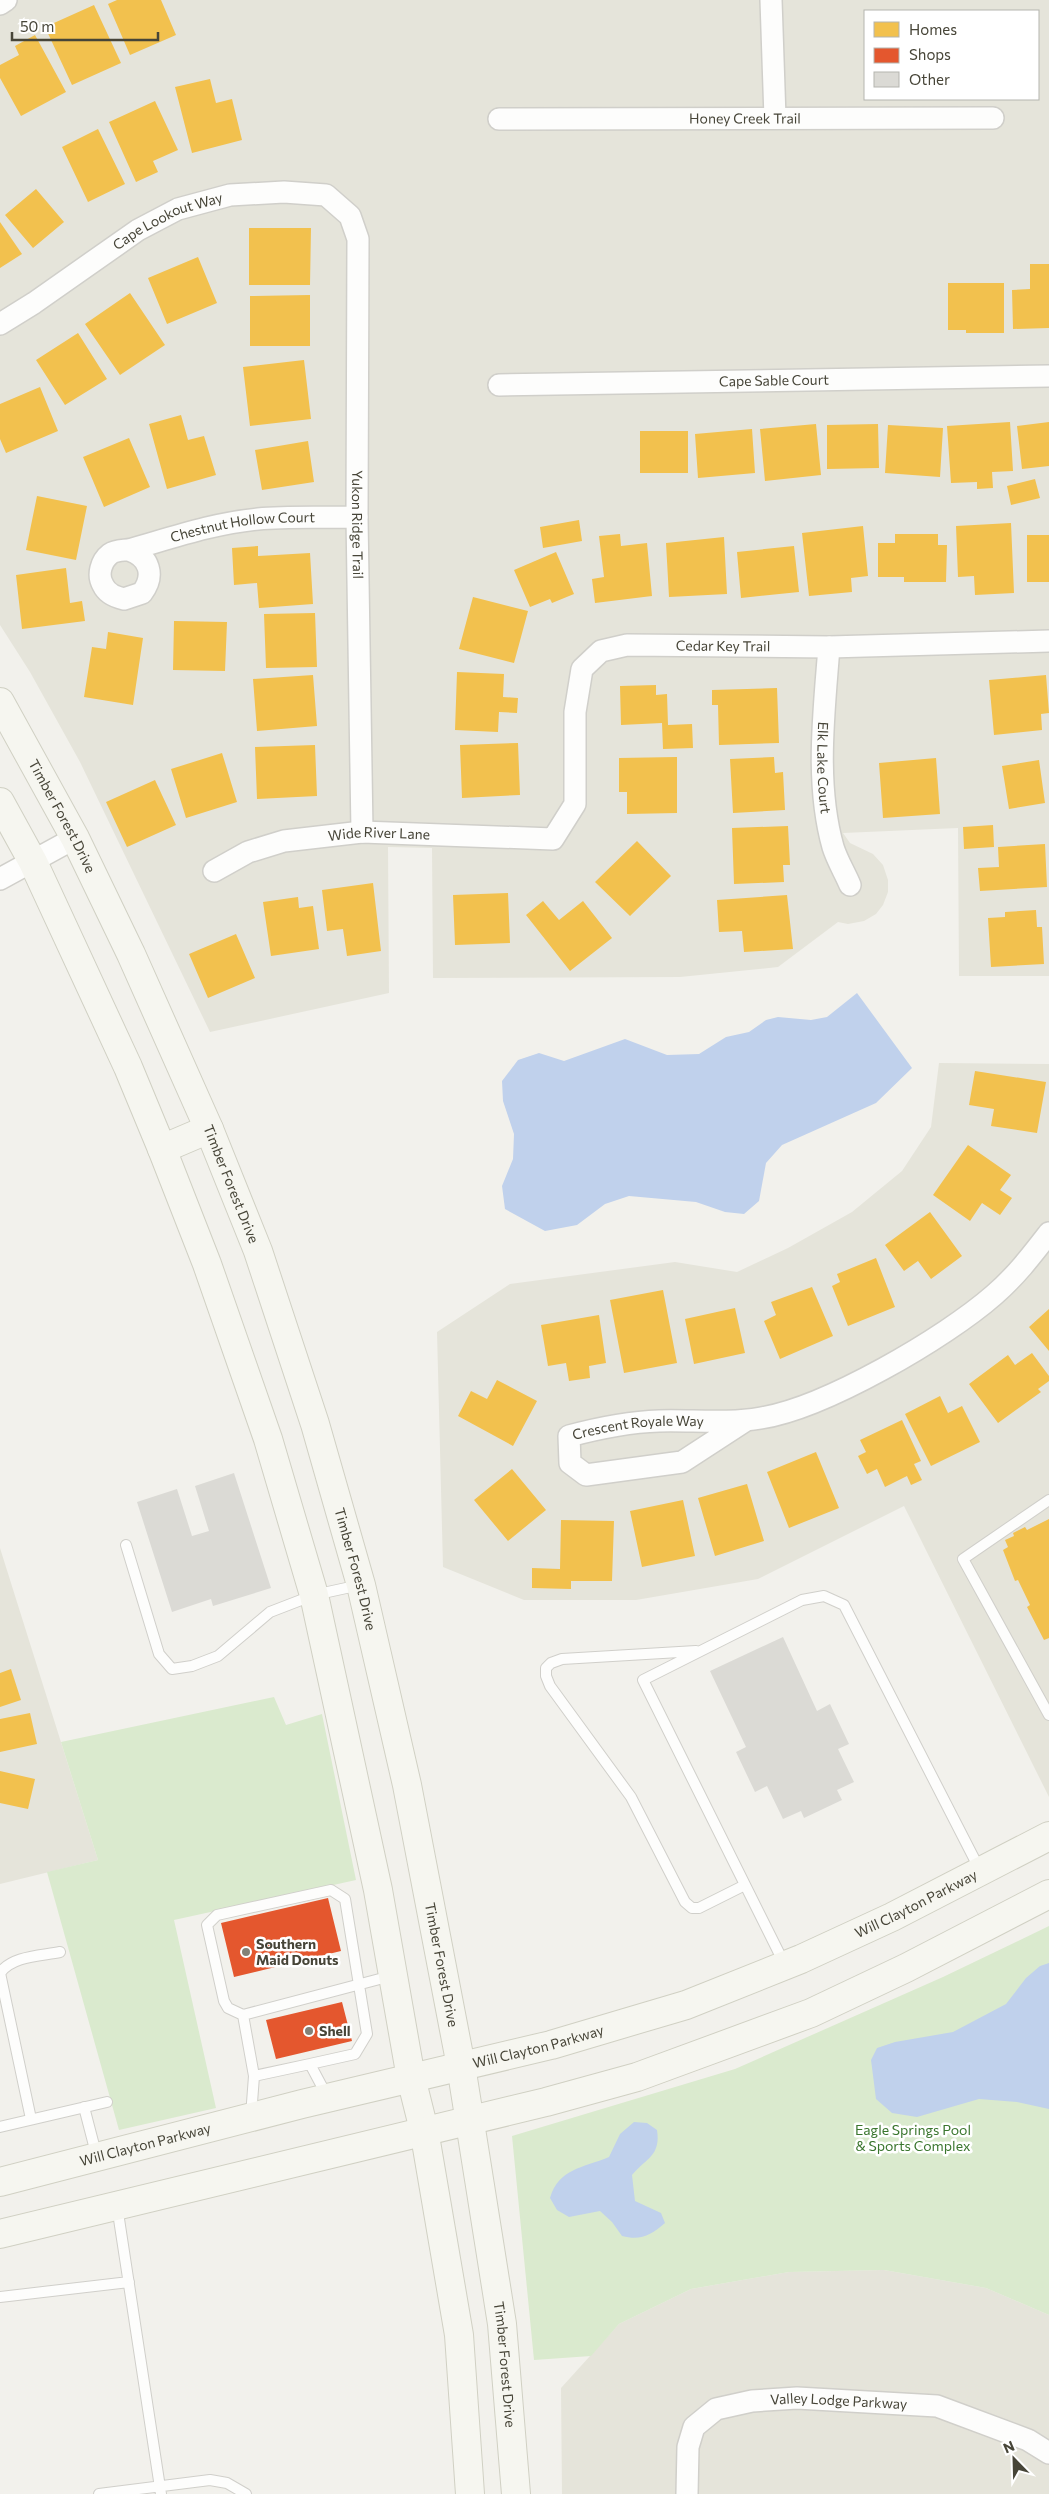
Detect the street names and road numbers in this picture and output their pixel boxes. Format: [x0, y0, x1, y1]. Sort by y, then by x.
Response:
street label: Honey Creek Trail [689, 109, 801, 127]
street label: Cape Lookout Way [109, 188, 224, 253]
street label: Cape Sable Court [719, 371, 829, 389]
street label: Yukon Ridge Trail [349, 470, 367, 579]
street label: Chestnut Hollow Court [168, 508, 315, 545]
street label: Cedar Key Trail [676, 636, 770, 654]
street label: Elk Lake Court [814, 721, 835, 815]
street label: Timber Forest Drive [25, 756, 100, 876]
street label: Wide River Lane [327, 823, 430, 844]
street label: Timber Forest Drive [200, 1122, 263, 1246]
street label: Crescent Royale Way [570, 1412, 704, 1443]
street label: Timber Forest Drive [331, 1506, 380, 1632]
street label: Will Clayton Parkway [852, 1866, 980, 1941]
street label: Timber Forest Drive [422, 1901, 462, 2028]
street label: Will Clayton Parkway [471, 2021, 606, 2071]
street label: Will Clayton Parkway [78, 2119, 213, 2169]
street label: Timber Forest Drive [491, 2300, 519, 2428]
street label: Valley Lodge Parkway [770, 2389, 908, 2412]

